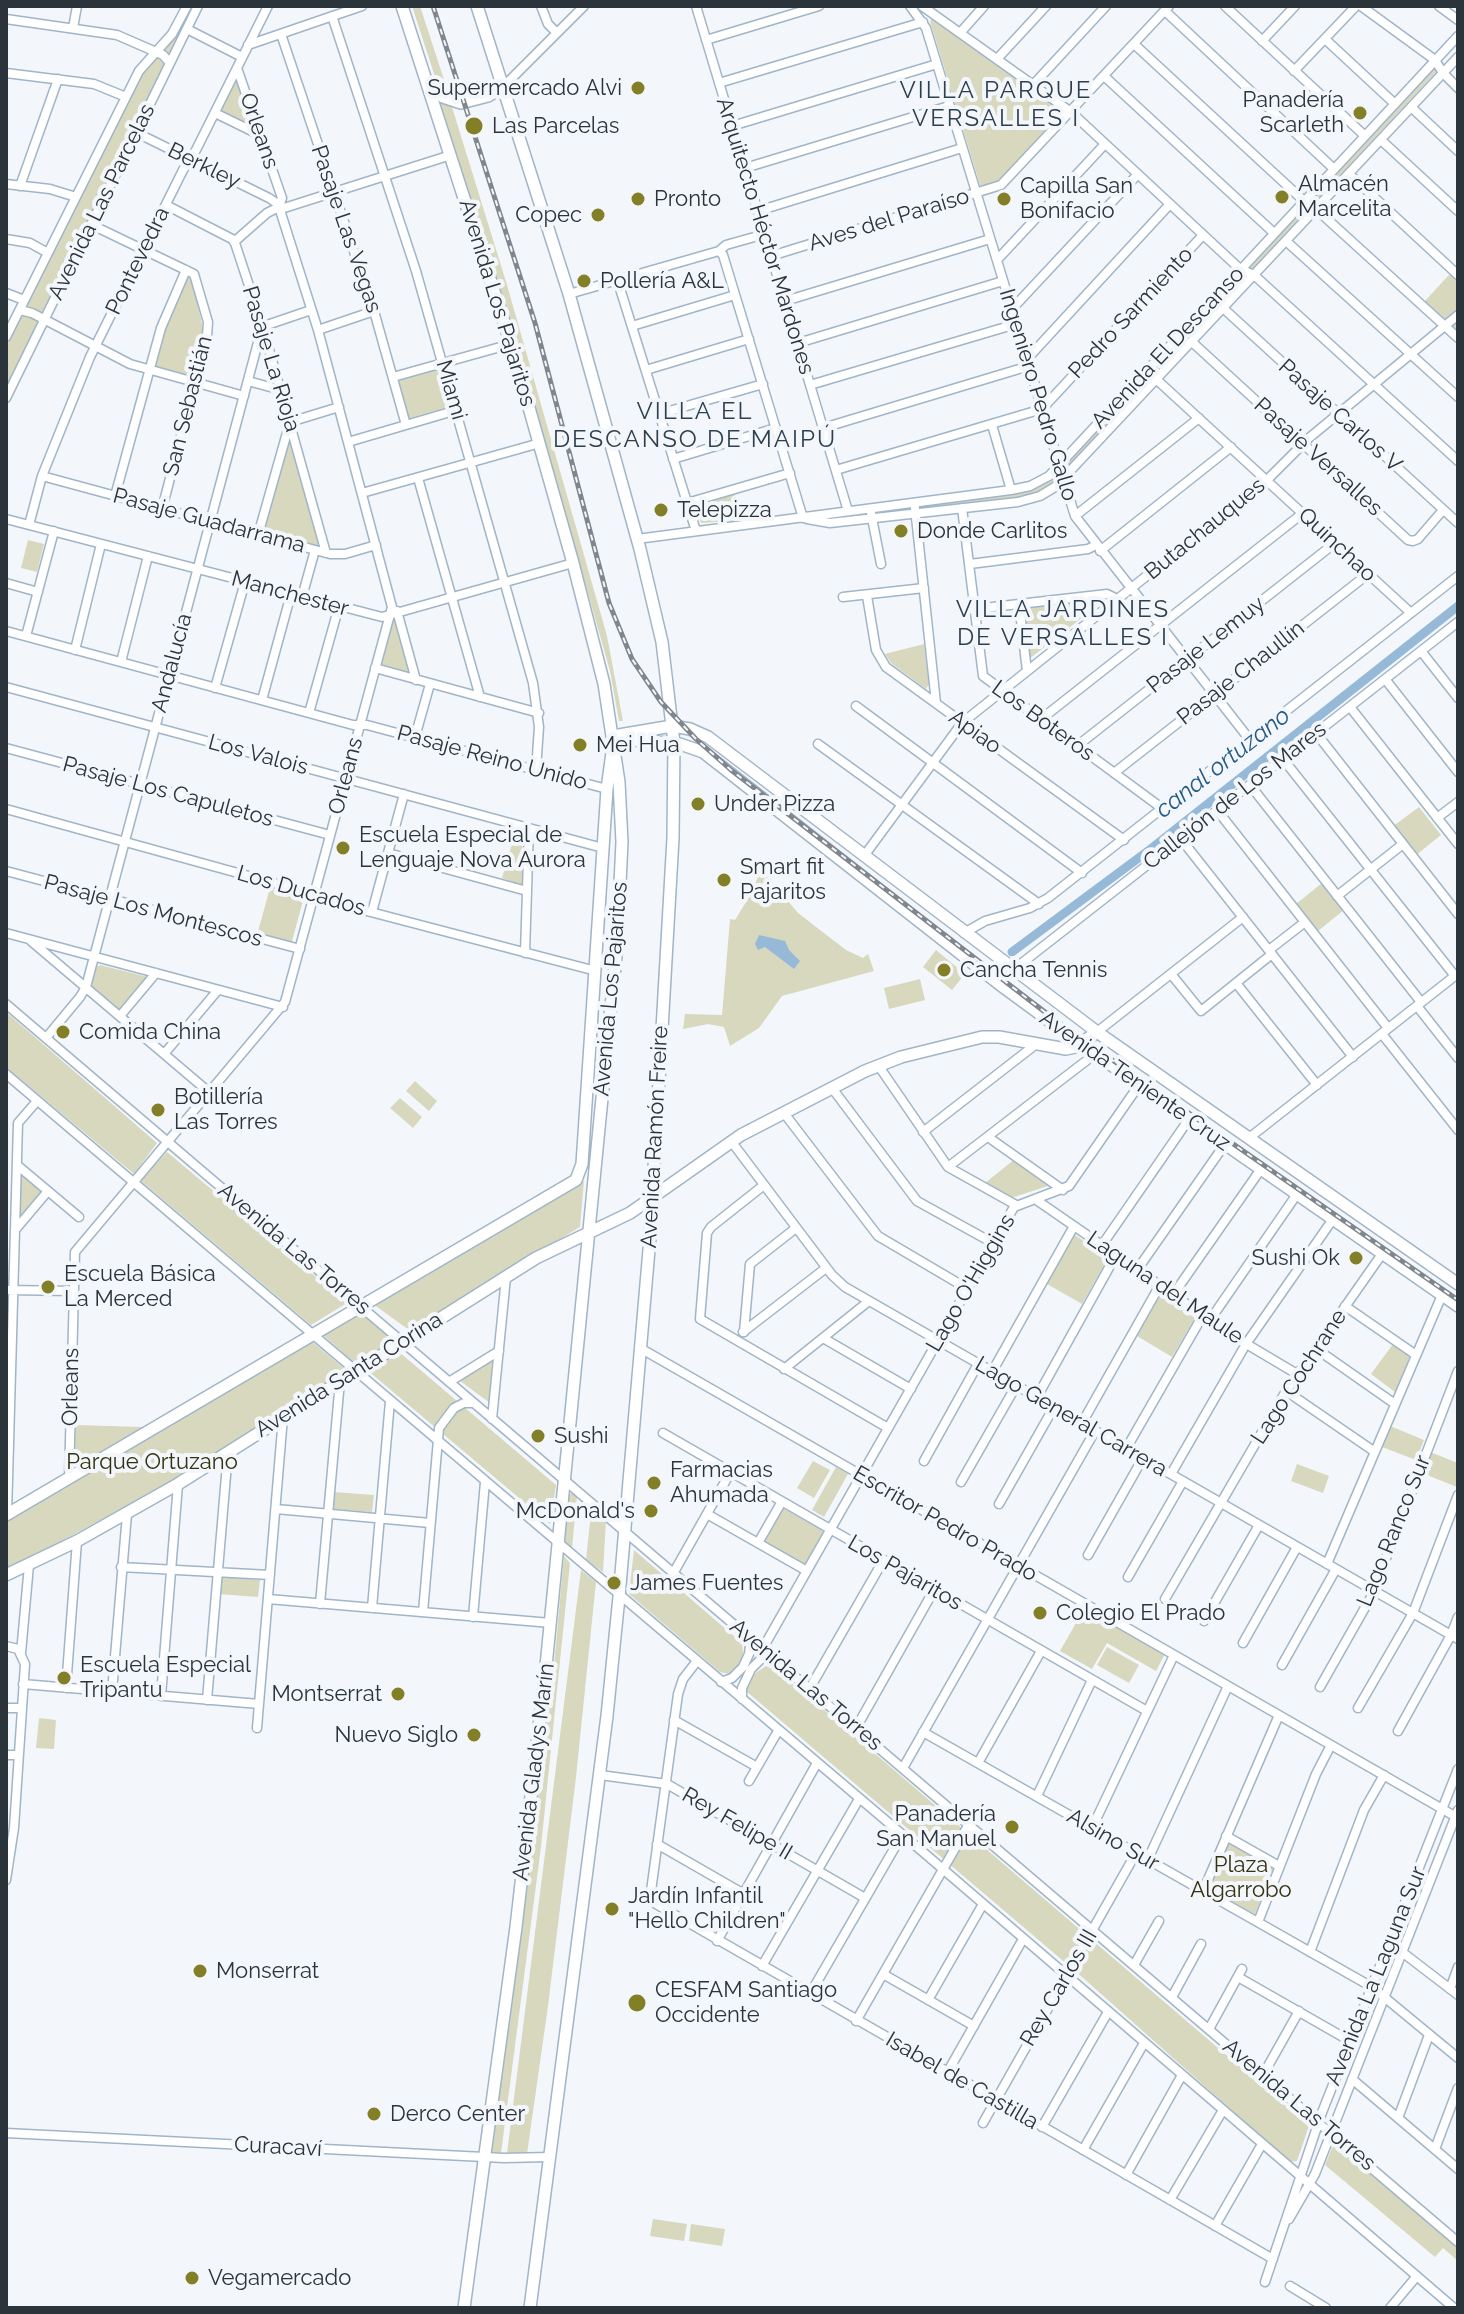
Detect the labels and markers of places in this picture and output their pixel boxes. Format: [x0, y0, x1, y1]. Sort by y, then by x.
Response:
place label: Supermercado Alvi [427, 75, 622, 101]
marker: Supermercado Alvi [629, 79, 647, 97]
place label: Panadería Scarleth [1243, 87, 1344, 138]
marker: Panadería Scarleth [1351, 104, 1369, 122]
place label: Las Parcelas [492, 113, 619, 139]
marker: Las Parcelas [463, 115, 485, 137]
place label: Almacén Marcelita [1298, 171, 1392, 222]
place label: Capilla San Bonifacio [1020, 173, 1133, 224]
place label: Pronto [654, 186, 721, 212]
marker: Almacén Marcelita [1273, 188, 1291, 206]
marker: Pronto [629, 190, 647, 208]
marker: Capilla San Bonifacio [995, 190, 1013, 208]
place label: Copec [515, 202, 582, 228]
marker: Copec [589, 206, 607, 224]
place label: Pollería A&L [600, 268, 724, 294]
marker: Pollería A&L [575, 272, 593, 290]
place label: Telepizza [677, 497, 772, 523]
marker: Telepizza [652, 501, 670, 519]
place label: Donde Carlitos [917, 518, 1067, 544]
marker: Donde Carlitos [892, 522, 910, 540]
place label: Mei Hua [596, 732, 680, 758]
marker: Mei Hua [571, 736, 589, 754]
place label: Under Pizza [714, 791, 835, 817]
marker: Under Pizza [689, 795, 707, 813]
place label: Escuela Especial de Lenguaje Nova Aurora [359, 822, 586, 874]
marker: Escuela Especial de Lenguaje Nova Aurora [334, 839, 352, 857]
place label: Smart fit Pajaritos [740, 854, 826, 906]
marker: Smart fit Pajaritos [715, 871, 733, 889]
place label: Cancha Tennis [960, 957, 1107, 983]
marker: Cancha Tennis [935, 961, 953, 979]
place label: Comida China [79, 1019, 221, 1045]
marker: Comida China [54, 1023, 72, 1041]
place label: Botillería Las Torres [174, 1084, 278, 1136]
marker: Botillería Las Torres [149, 1101, 167, 1119]
place label: Sushi Ok [1252, 1245, 1340, 1271]
marker: Sushi Ok [1347, 1249, 1365, 1267]
place label: Escuela Básica La Merced [64, 1261, 216, 1312]
marker: Escuela Básica La Merced [39, 1278, 57, 1296]
place label: Sushi [554, 1423, 609, 1449]
marker: Sushi [529, 1427, 547, 1445]
place label: Farmacias Ahumada [670, 1457, 773, 1508]
marker: Farmacias Ahumada [645, 1474, 663, 1492]
place label: McDonald's [516, 1498, 635, 1524]
marker: McDonald's [642, 1502, 660, 1520]
place label: James Fuentes [630, 1570, 783, 1596]
marker: James Fuentes [605, 1574, 623, 1592]
place label: Colegio El Prado [1056, 1600, 1225, 1626]
marker: Colegio El Prado [1031, 1604, 1049, 1622]
place label: Escuela Especial Tripantu [80, 1652, 251, 1704]
marker: Escuela Especial Tripantu [55, 1669, 73, 1687]
place label: Montserrat [272, 1681, 382, 1707]
marker: Montserrat [389, 1685, 407, 1703]
place label: Nuevo Siglo [334, 1722, 458, 1748]
marker: Nuevo Siglo [465, 1726, 483, 1744]
place label: Panadería San Manuel [876, 1801, 996, 1852]
marker: Panadería San Manuel [1003, 1818, 1021, 1836]
place label: Jardín Infantil "Hello Children" [628, 1883, 786, 1934]
marker: Jardín Infantil "Hello Children" [603, 1900, 621, 1918]
place label: Monserrat [216, 1958, 319, 1984]
marker: Monserrat [191, 1962, 209, 1980]
place label: CESFAM Santiago Occidente [655, 1977, 837, 2028]
marker: CESFAM Santiago Occidente [626, 1992, 648, 2014]
place label: Derco Center [390, 2101, 525, 2127]
marker: Derco Center [365, 2105, 383, 2123]
place label: Vegamercado [208, 2265, 351, 2291]
marker: Vegamercado [183, 2269, 201, 2287]

